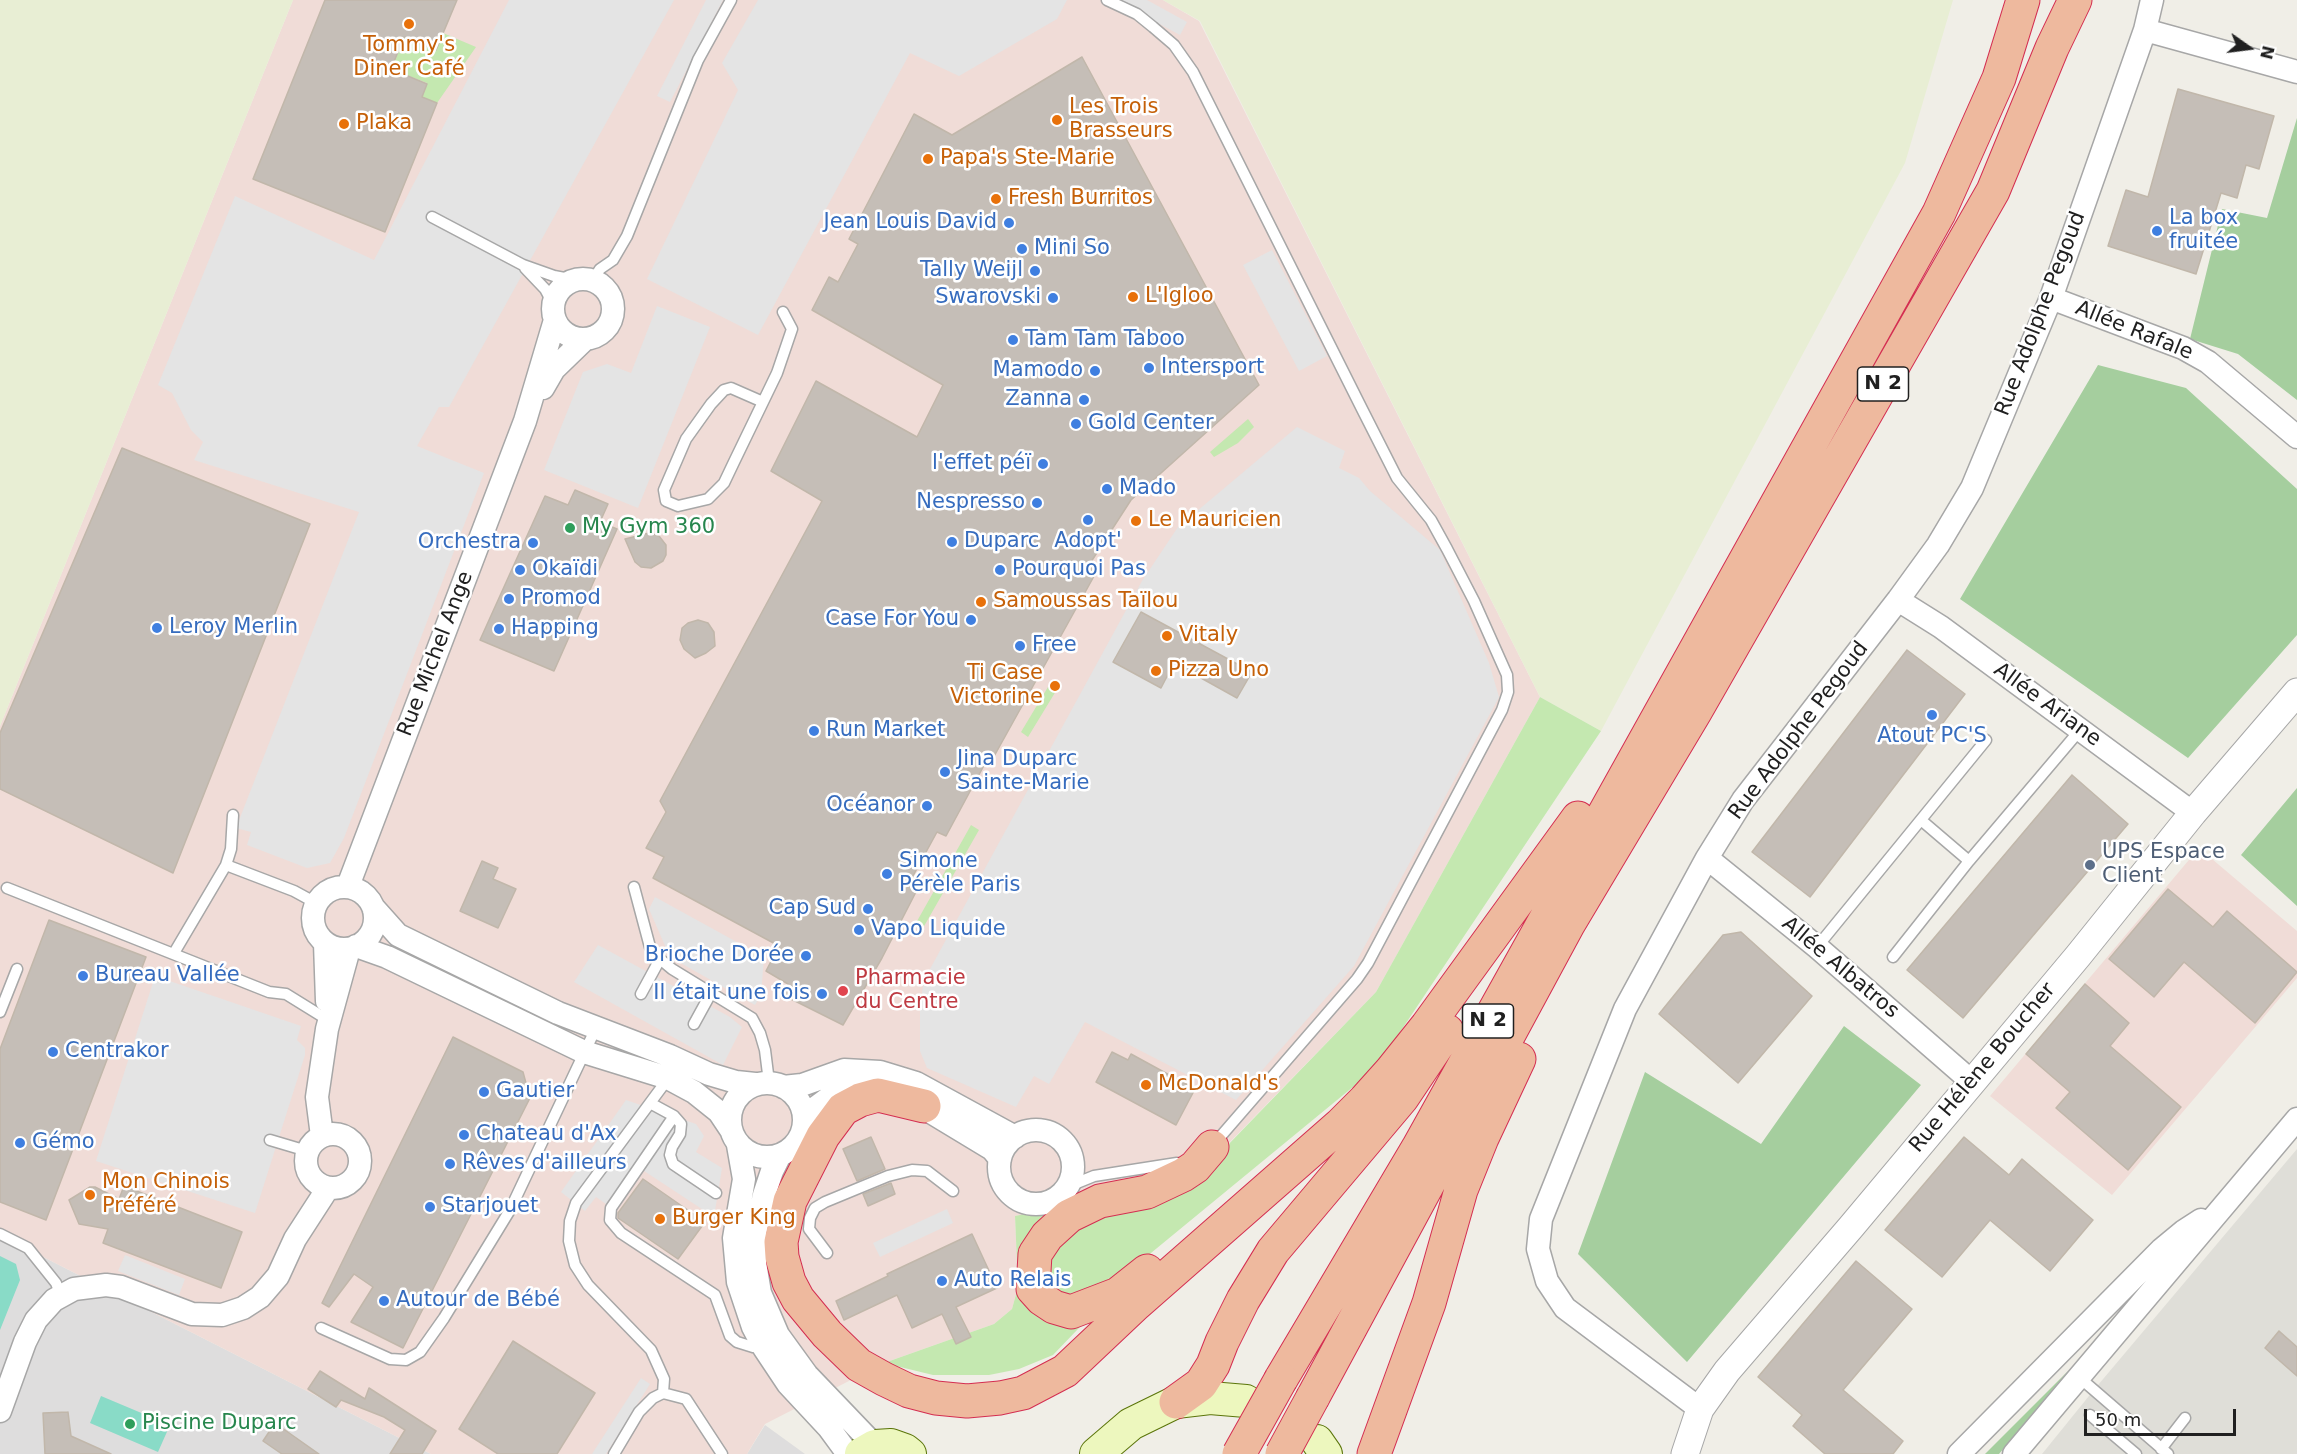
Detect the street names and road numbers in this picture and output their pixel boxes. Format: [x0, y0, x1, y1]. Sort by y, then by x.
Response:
street label: Rue Adolphe Pegoud [1990, 208, 2092, 420]
street label: Allée Rafale [2072, 296, 2196, 366]
road number: N 2 [1858, 367, 1908, 401]
street label: Rue Michel Ange [393, 568, 479, 740]
street label: Rue Adolphe Pegoud [1724, 637, 1874, 825]
street label: Allée Ariane [1988, 658, 2106, 752]
street label: Allée Albatros [1776, 912, 1904, 1024]
street label: Rue Hélène Boucher [1905, 978, 2061, 1158]
road number: N 2 [1462, 1004, 1514, 1038]

